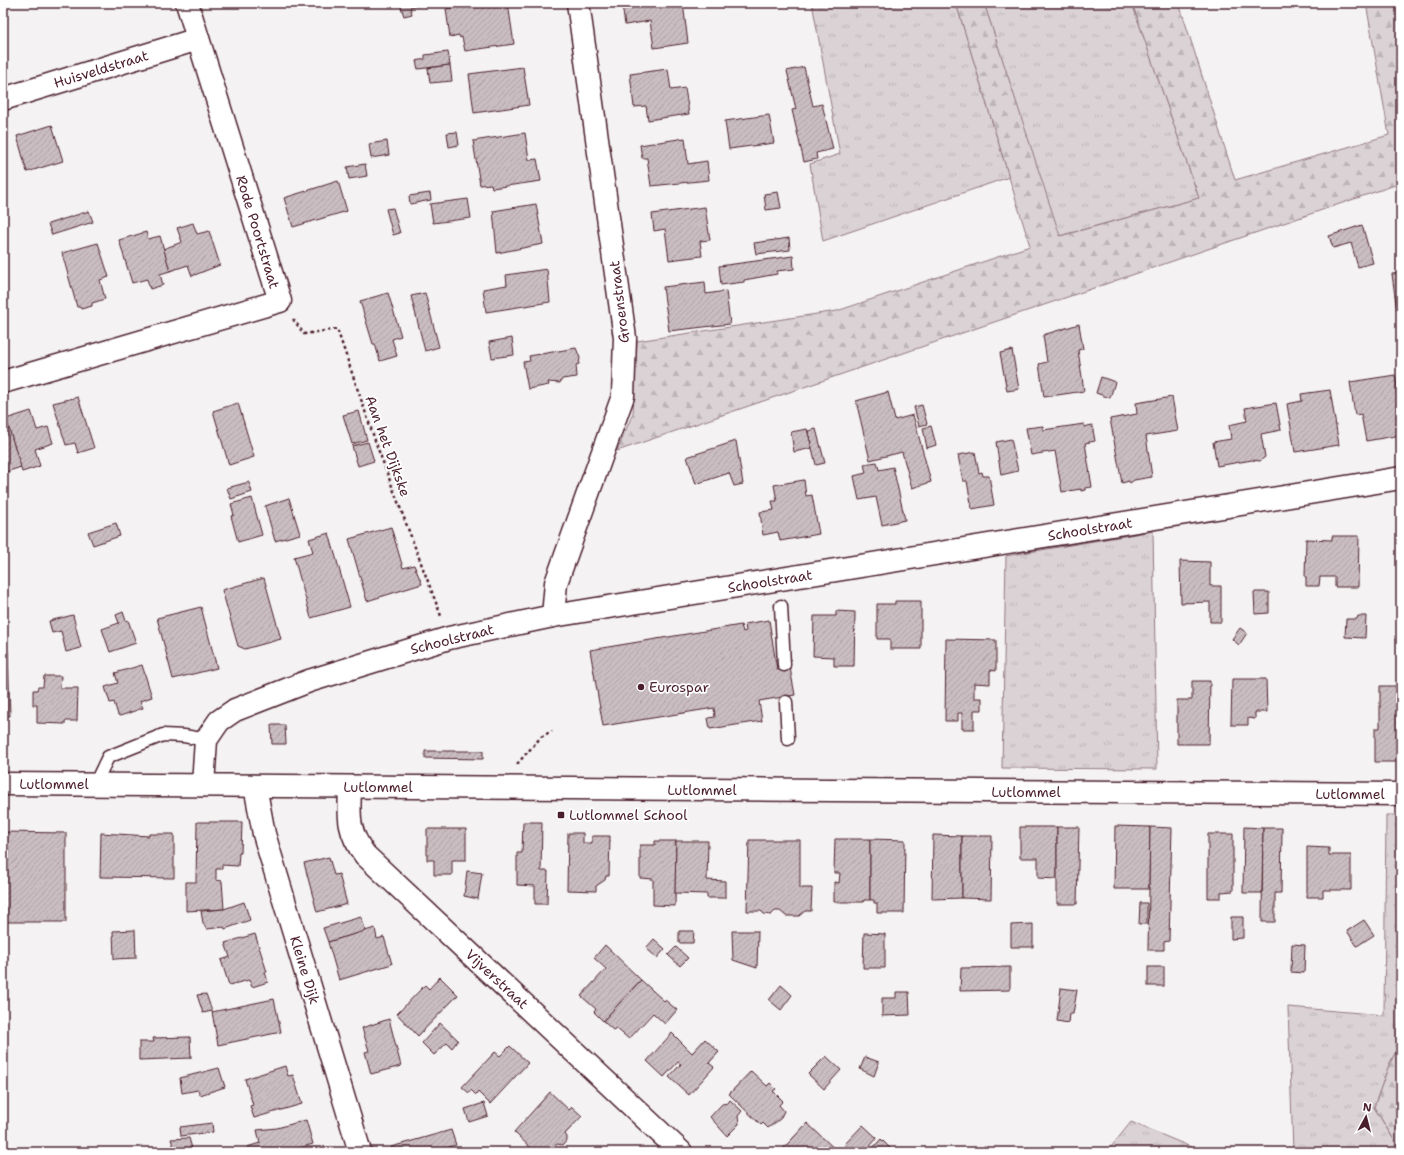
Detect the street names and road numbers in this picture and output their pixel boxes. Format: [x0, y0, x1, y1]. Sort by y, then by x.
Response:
street label: Huisveldstraat [52, 46, 150, 92]
street label: Rode Poortstraat [232, 173, 284, 291]
street label: Groenstraat [605, 260, 633, 344]
street label: Aan het Dijkske [361, 393, 415, 499]
street label: Schoolstraat [1046, 513, 1134, 545]
street label: Schoolstraat [726, 565, 814, 597]
street label: Schoolstraat [408, 620, 496, 658]
street label: Lutlommel [19, 775, 90, 793]
street label: Lutlommel [343, 778, 414, 796]
street label: Lutlommel [667, 781, 738, 799]
street label: Lutlommel [991, 783, 1062, 801]
street label: Lutlommel [1315, 785, 1386, 803]
street label: Kleine Dijk [286, 934, 324, 1006]
street label: Vijverstraat [462, 945, 532, 1013]

